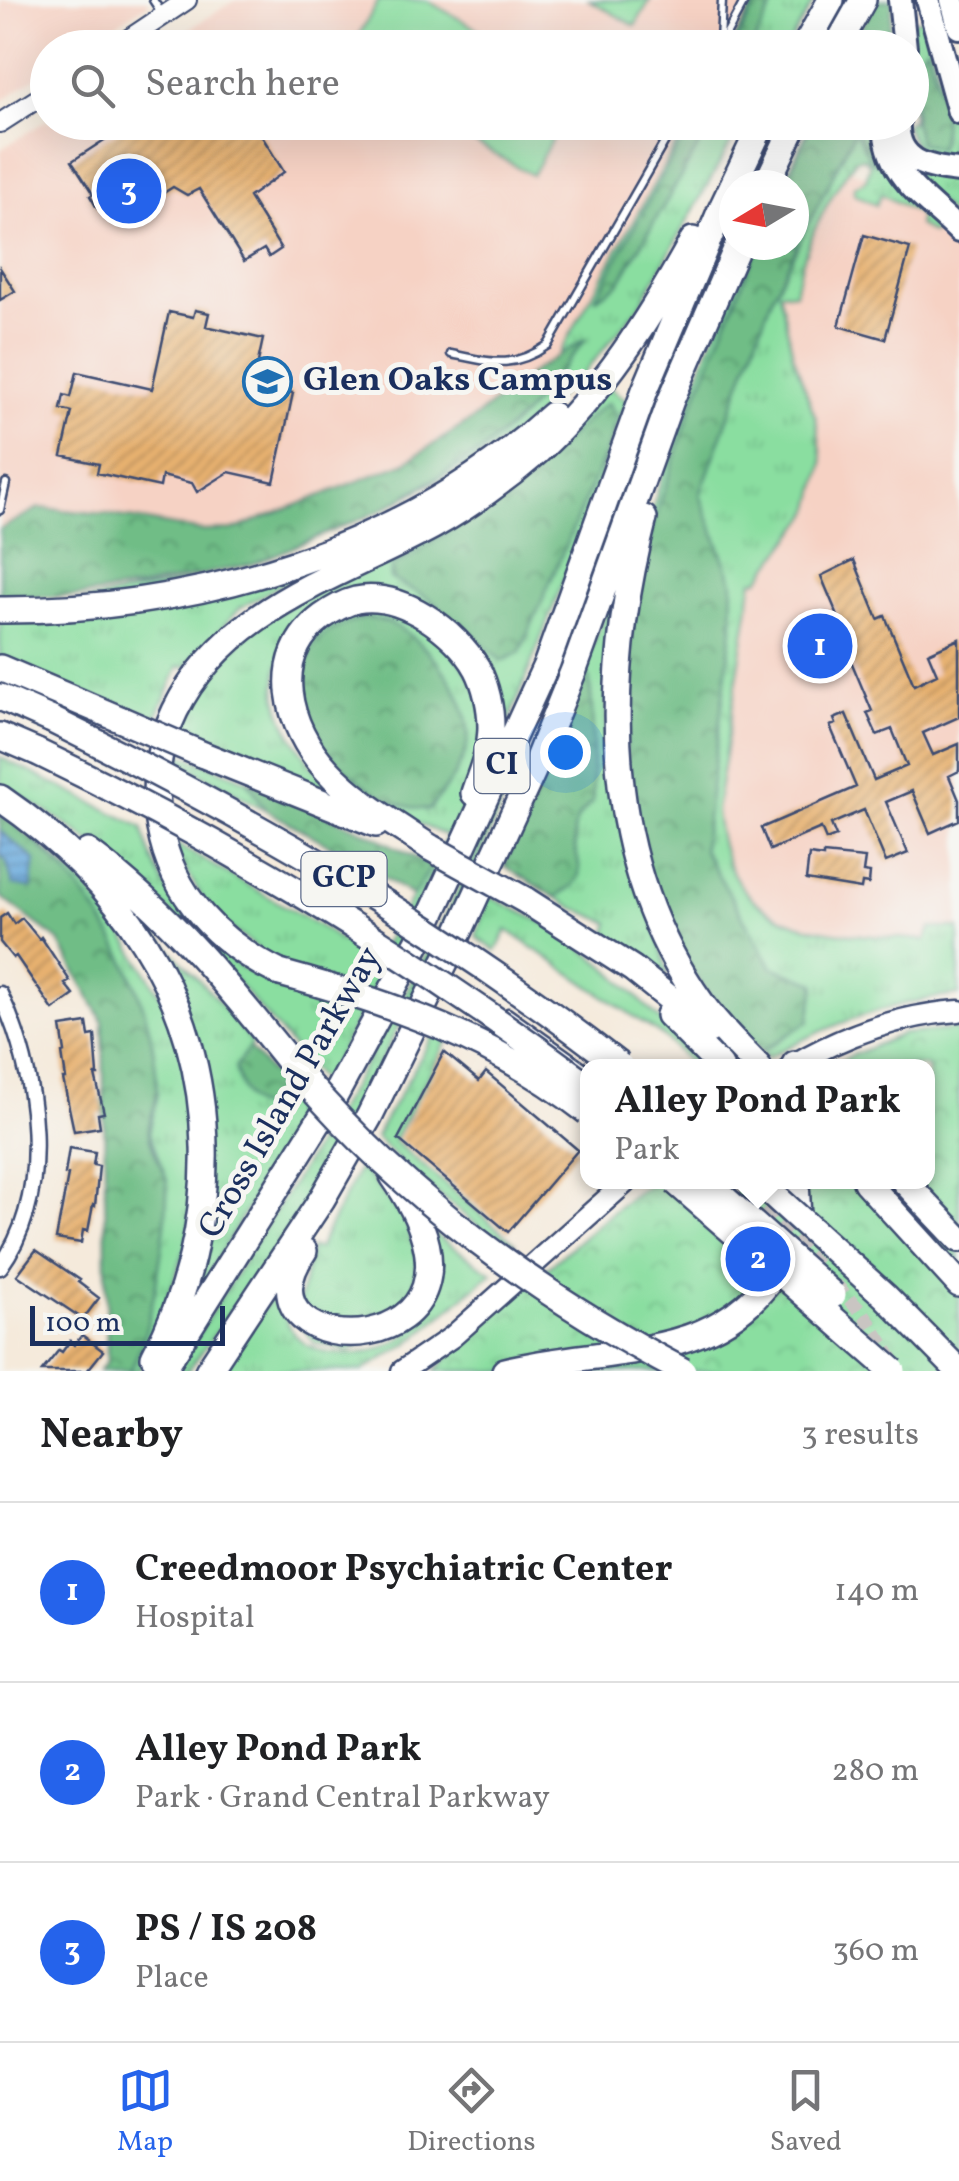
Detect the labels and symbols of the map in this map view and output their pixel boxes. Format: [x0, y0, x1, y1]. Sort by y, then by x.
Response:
pin: 3 [96, 154, 162, 228]
north arrow [719, 170, 809, 260]
school or university icon: Glen Oaks Campus [242, 355, 294, 407]
place label: Glen Oaks Campus [303, 357, 613, 405]
pin: 1 [788, 608, 852, 684]
your location [540, 727, 591, 778]
road number: CI [474, 739, 530, 793]
road number: GCP [302, 852, 386, 906]
street label: Cross Island Parkway [188, 938, 394, 1248]
pin: 2 [726, 1222, 790, 1296]
scale bar [30, 1301, 225, 1346]

